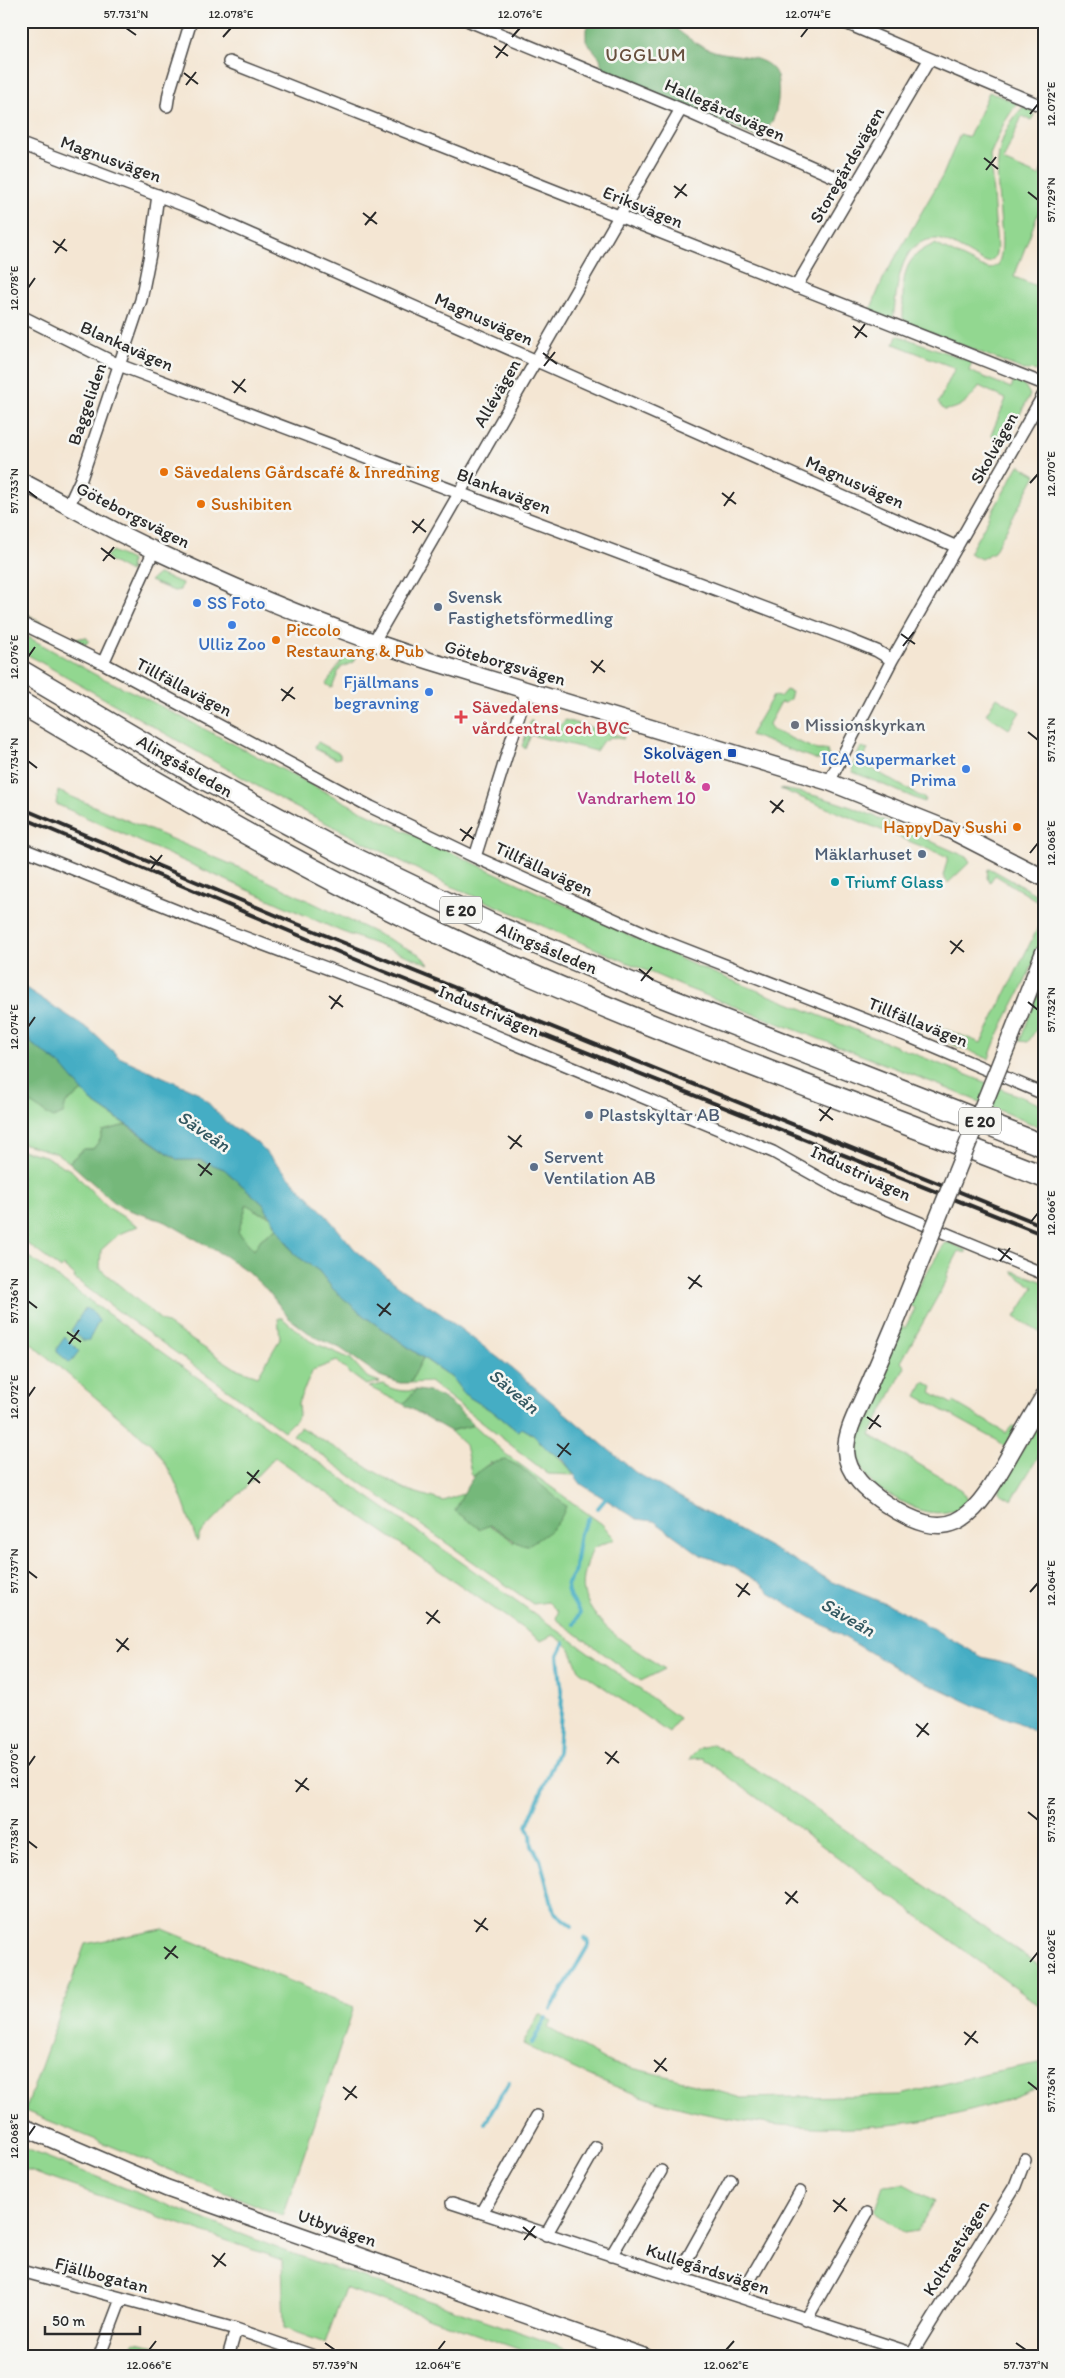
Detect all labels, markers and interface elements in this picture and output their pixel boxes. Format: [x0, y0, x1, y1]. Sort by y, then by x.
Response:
text: 57.731°N [104, 7, 148, 21]
text: 12.078°E [209, 7, 254, 21]
text: 12.076°E [498, 7, 543, 21]
text: 12.074°E [785, 7, 831, 21]
district label: UGGLUM [605, 43, 687, 66]
street label: Hallegårdsvägen [661, 74, 789, 146]
text: 12.072°E [1044, 81, 1058, 126]
street label: Storegårdsvägen [805, 103, 889, 227]
street label: Magnusvägen [57, 131, 165, 187]
text: 57.729°N [1044, 177, 1058, 223]
street label: Eriksvägen [600, 181, 686, 233]
text: 12.078°E [7, 265, 21, 310]
street label: Magnusvägen [431, 287, 537, 351]
street label: Blankavägen [77, 316, 177, 376]
street label: Allévägen [469, 354, 526, 431]
street label: Baggeliden [63, 360, 111, 448]
street label: Skolvägen [965, 408, 1023, 488]
street label: Magnusvägen [802, 450, 908, 514]
text: 12.070°E [1044, 451, 1058, 497]
place label: Sävedalens Gårdscafé & Inredning [174, 461, 440, 483]
street label: Blankavägen [454, 463, 554, 519]
marker: Sävedalens Gårdscafé & Inredning [158, 466, 170, 478]
text: 57.733°N [7, 468, 21, 514]
street label: Göteborgsvägen [72, 477, 194, 553]
place label: Sushibiten [211, 493, 292, 515]
marker: Sushibiten [195, 498, 207, 510]
place label: Svensk Fastighetsförmedling [448, 586, 614, 629]
place label: SS Foto [207, 592, 265, 614]
marker: SS Foto [191, 597, 203, 609]
marker: Svensk Fastighetsförmedling [432, 601, 444, 613]
marker: Ulliz Zoo [226, 619, 238, 631]
place label: Piccolo Restaurang & Pub [286, 619, 424, 662]
place label: Ulliz Zoo [198, 633, 266, 655]
text: 12.076°E [7, 634, 21, 679]
marker: Piccolo Restaurang & Pub [270, 634, 282, 646]
street label: Göteborgsvägen [442, 635, 568, 691]
street label: Tillfällavägen [132, 652, 236, 722]
place label: Fjällmans begravning [334, 671, 420, 714]
marker: Fjällmans begravning [423, 686, 435, 698]
place label: Sävedalens vårdcentral och BVC [472, 696, 630, 739]
marker: Sävedalens vårdcentral och BVC [454, 710, 468, 724]
place label: Missionskyrkan [805, 714, 925, 736]
text: 57.731°N [1044, 718, 1058, 762]
marker: Missionskyrkan [789, 719, 801, 731]
street label: Alingsåsleden [133, 730, 237, 803]
text: 57.734°N [7, 738, 21, 784]
place label: Skolvägen [643, 742, 722, 764]
marker: Skolvägen [726, 747, 738, 759]
place label: ICA Supermarket Prima [821, 748, 956, 791]
marker: ICA Supermarket Prima [960, 763, 972, 775]
place label: Hotell & Vandrarhem 10 [577, 766, 696, 809]
marker: Hotell & Vandrarhem 10 [700, 781, 712, 793]
place label: HappyDay Sushi [883, 816, 1007, 838]
text: 12.068°E [1044, 820, 1058, 866]
marker: HappyDay Sushi [1011, 821, 1023, 833]
street label: Tillfällavägen [491, 837, 597, 901]
place label: Mäklarhuset [815, 843, 912, 865]
marker: Mäklarhuset [916, 848, 928, 860]
place label: Triumf Glass [845, 871, 944, 893]
marker: Triumf Glass [829, 876, 841, 888]
road number: E 20 [440, 896, 482, 924]
street label: Alingsåsleden [493, 917, 601, 979]
street label: Industrivägen [435, 980, 543, 1042]
text: 57.732°N [1044, 987, 1058, 1033]
street label: Tillfällavägen [865, 992, 972, 1052]
text: 12.074°E [7, 1004, 21, 1050]
place label: Plastskyltar AB [599, 1104, 720, 1126]
water label: Säveån [173, 1105, 235, 1157]
road number: E 20 [959, 1108, 1001, 1134]
marker: Plastskyltar AB [583, 1109, 595, 1121]
street label: Industrivägen [807, 1140, 915, 1206]
place label: Servent Ventilation AB [544, 1146, 656, 1189]
marker: Servent Ventilation AB [528, 1161, 540, 1173]
text: 12.066°E [1044, 1190, 1058, 1236]
text: 57.736°N [7, 1278, 21, 1324]
water label: Säveån [484, 1363, 544, 1419]
text: 12.072°E [7, 1374, 21, 1419]
text: 57.737°N [7, 1548, 21, 1594]
text: 12.064°E [1044, 1560, 1058, 1606]
water label: Säveån [817, 1592, 880, 1642]
text: 12.070°E [7, 1743, 21, 1789]
text: 57.735°N [1044, 1797, 1058, 1843]
text: 57.738°N [7, 1818, 21, 1864]
text: 12.062°E [1044, 1929, 1058, 1975]
text: 57.736°N [1044, 2067, 1058, 2113]
text: 12.068°E [7, 2113, 21, 2159]
street label: Koltrastvägen [918, 2196, 994, 2300]
street label: Utbyvägen [295, 2204, 379, 2252]
street label: Kullegårdsvägen [643, 2239, 773, 2299]
street label: Fjällbogatan [53, 2252, 151, 2298]
scale bar [45, 2303, 140, 2335]
text: 50 m [52, 2312, 85, 2330]
text: 12.066°E [126, 2358, 172, 2372]
text: 57.739°N [312, 2358, 358, 2372]
text: 12.064°E [415, 2358, 461, 2372]
text: 12.062°E [703, 2358, 749, 2372]
text: 57.737°N [1003, 2358, 1049, 2372]

